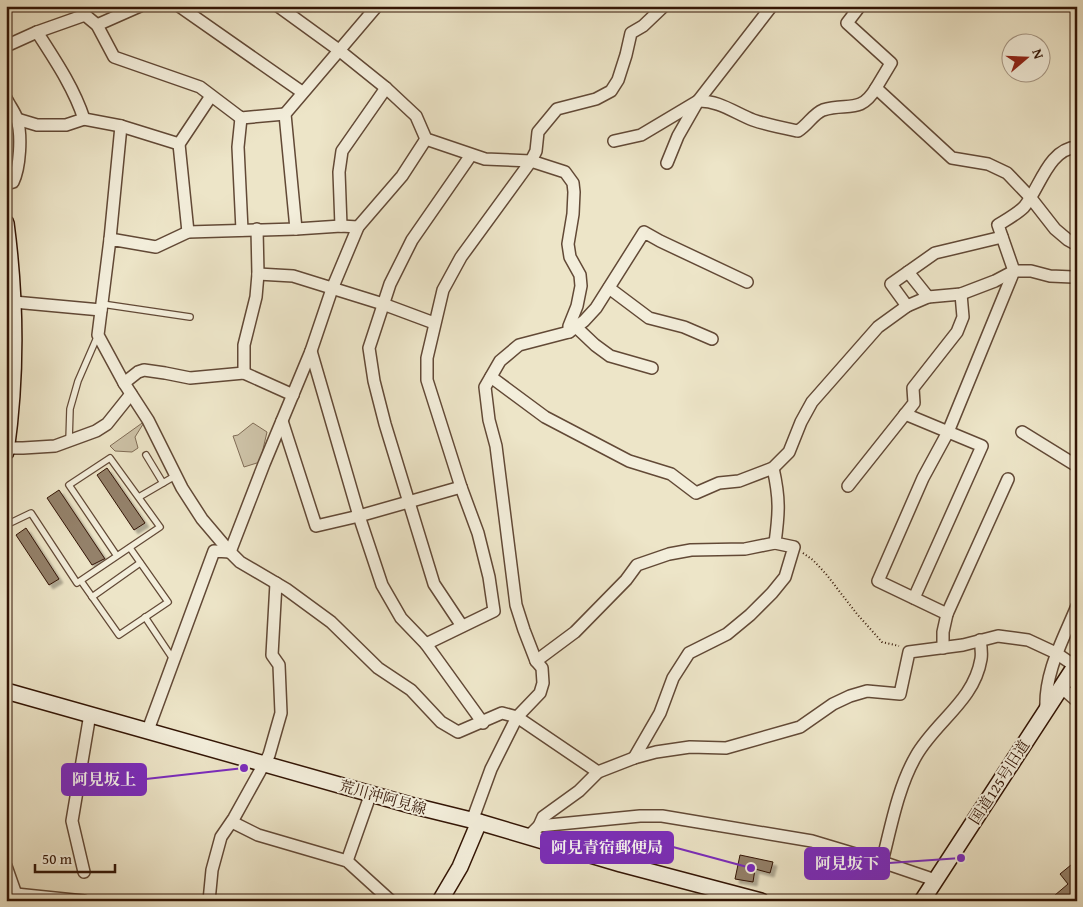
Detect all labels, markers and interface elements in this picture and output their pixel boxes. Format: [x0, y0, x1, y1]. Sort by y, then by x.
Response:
north arrow [1000, 32, 1050, 82]
text: N [1027, 46, 1049, 62]
street label: 国道125号旧道 [964, 736, 1034, 828]
callout: 阿見坂上 [62, 764, 146, 795]
text: 阿見坂上 [72, 767, 136, 791]
street label: 荒川沖阿見線 [337, 775, 429, 819]
callout: 阿見青宿郵便局 [541, 832, 673, 863]
text: 阿見青宿郵便局 [551, 835, 663, 859]
scale bar [35, 842, 115, 874]
text: 50 m [42, 848, 73, 869]
callout: 阿見坂下 [805, 848, 889, 879]
text: 阿見坂下 [815, 851, 879, 875]

